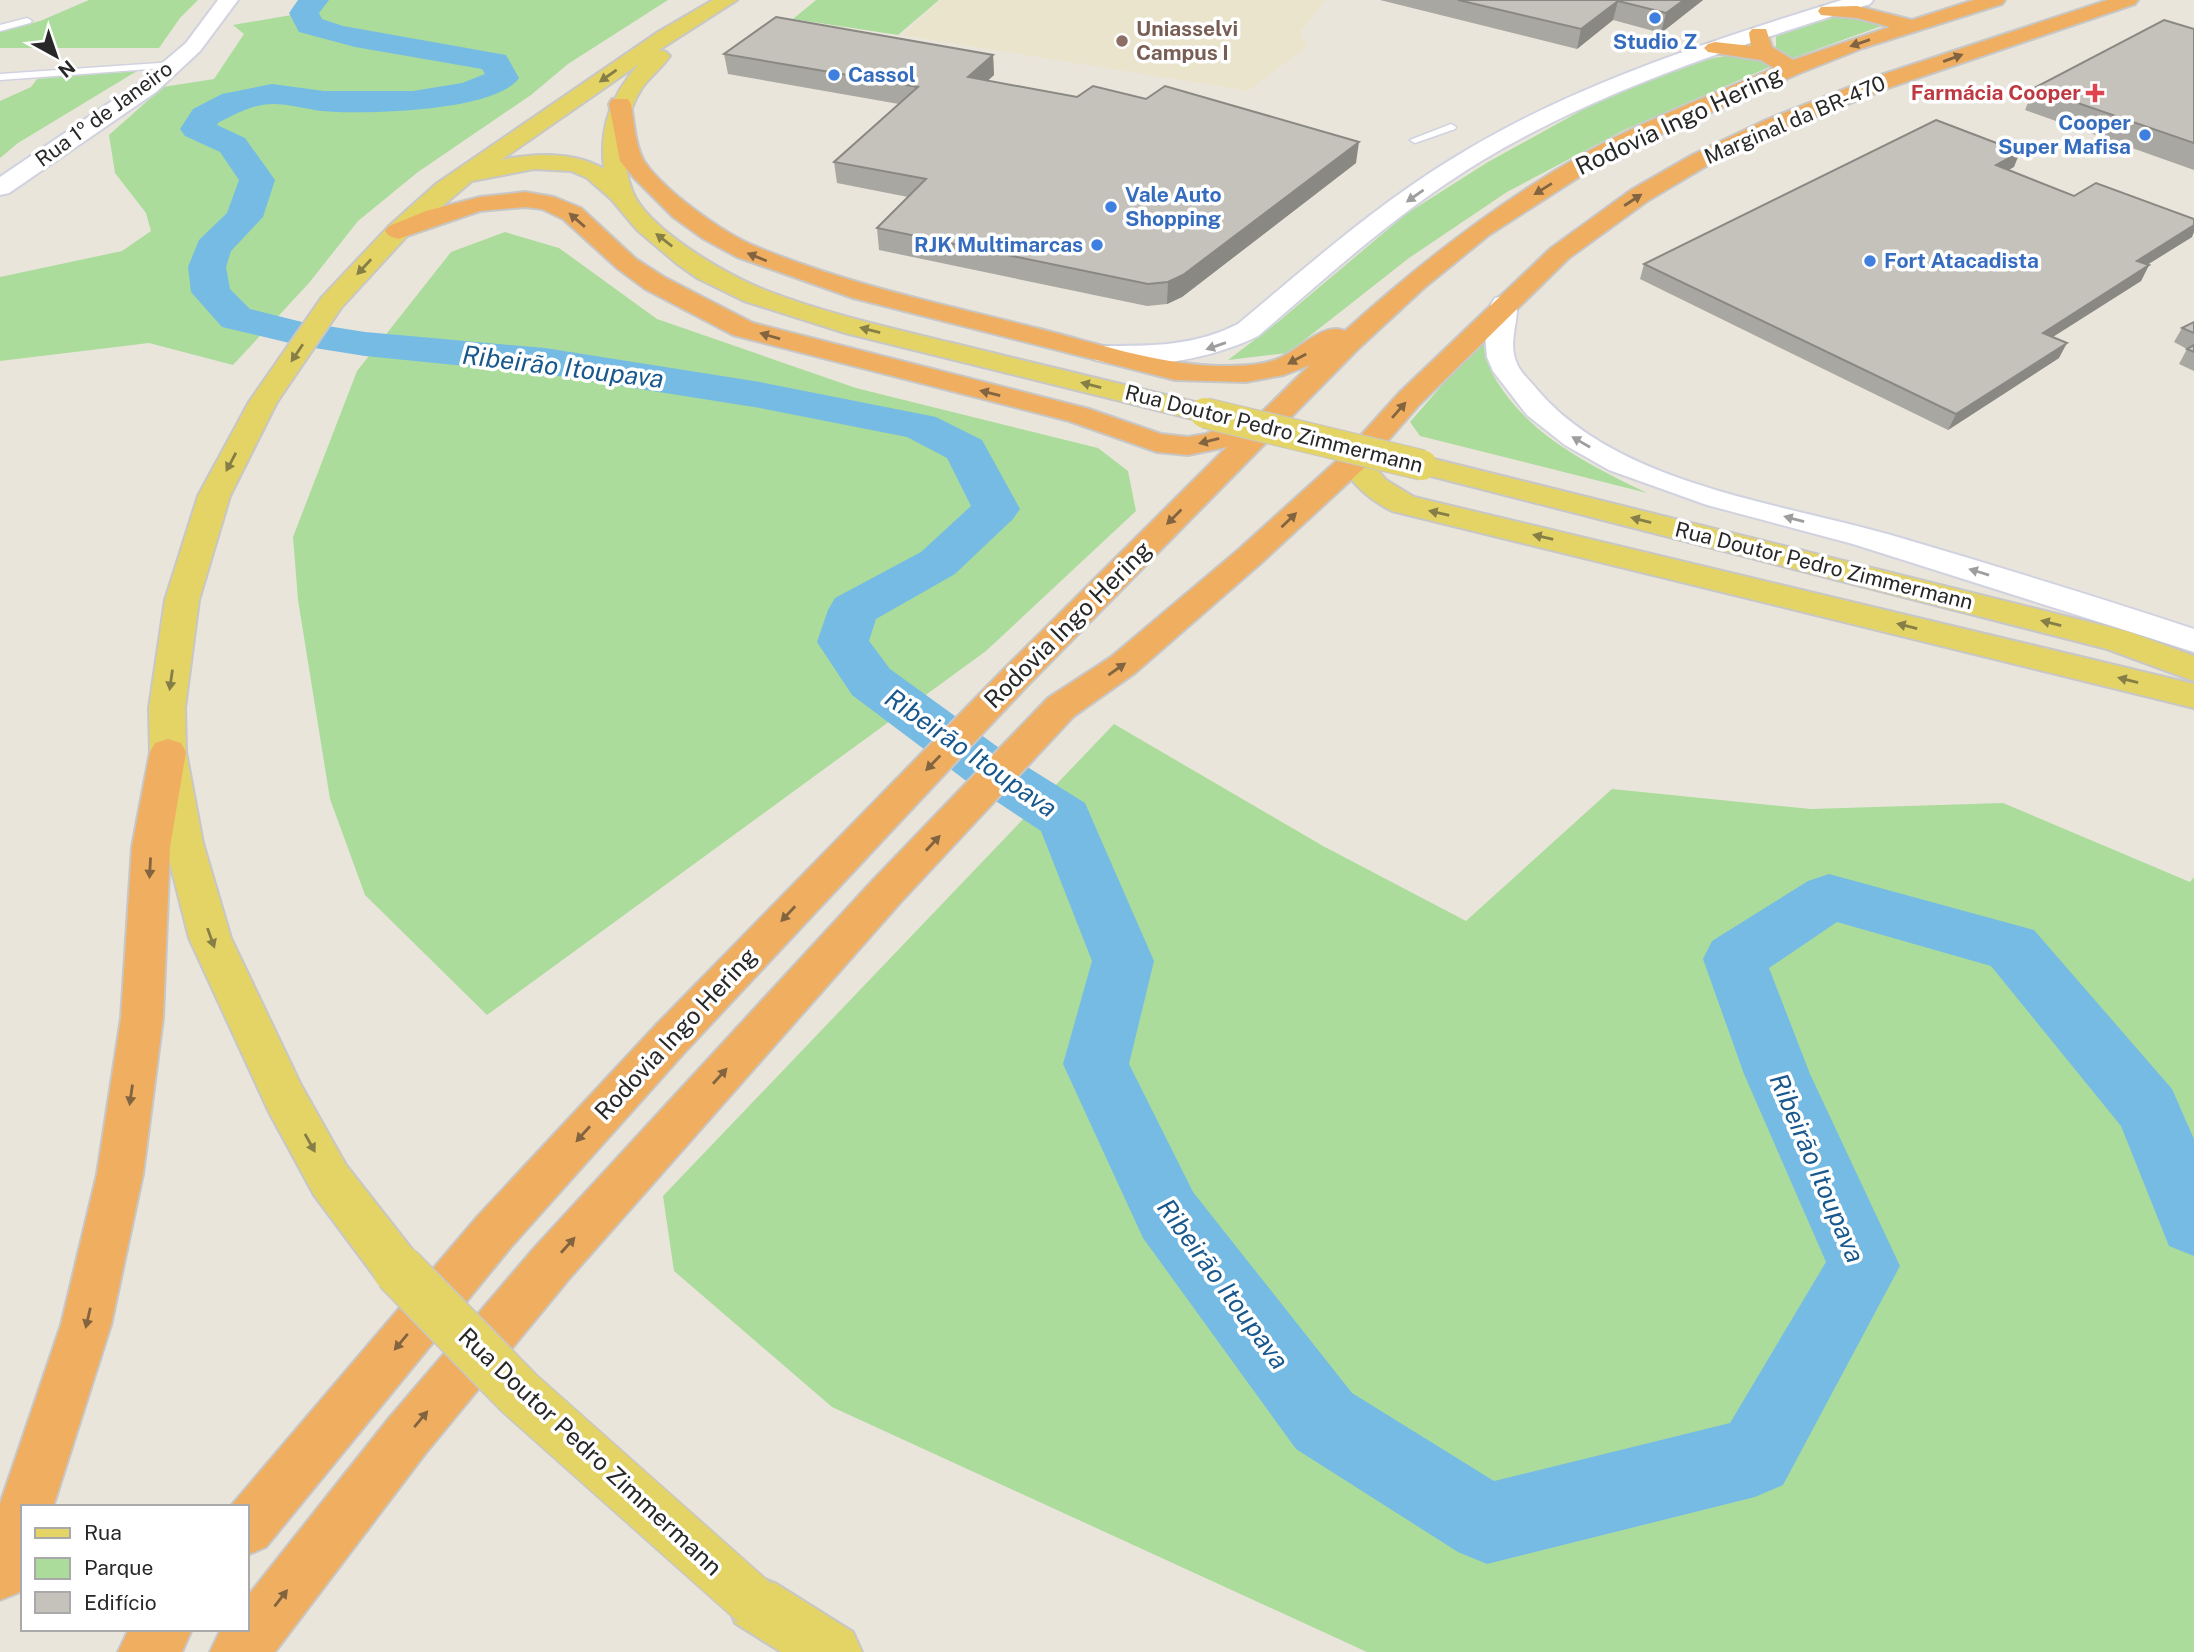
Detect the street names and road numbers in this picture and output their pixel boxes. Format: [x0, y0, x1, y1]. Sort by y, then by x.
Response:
street label: Rua 1º de Janeiro [30, 56, 177, 172]
street label: Rodovia Ingo Hering [1571, 60, 1786, 180]
street label: Marginal da BR-470 [1701, 70, 1889, 169]
street label: Rua Doutor Pedro Zimmermann [1123, 379, 1426, 478]
street label: Rua Doutor Pedro Zimmermann [1673, 516, 1976, 615]
street label: Rodovia Ingo Hering [978, 535, 1157, 714]
street label: Rodovia Ingo Hering [588, 942, 762, 1125]
street label: Rua Doutor Pedro Zimmermann [453, 1322, 728, 1581]

